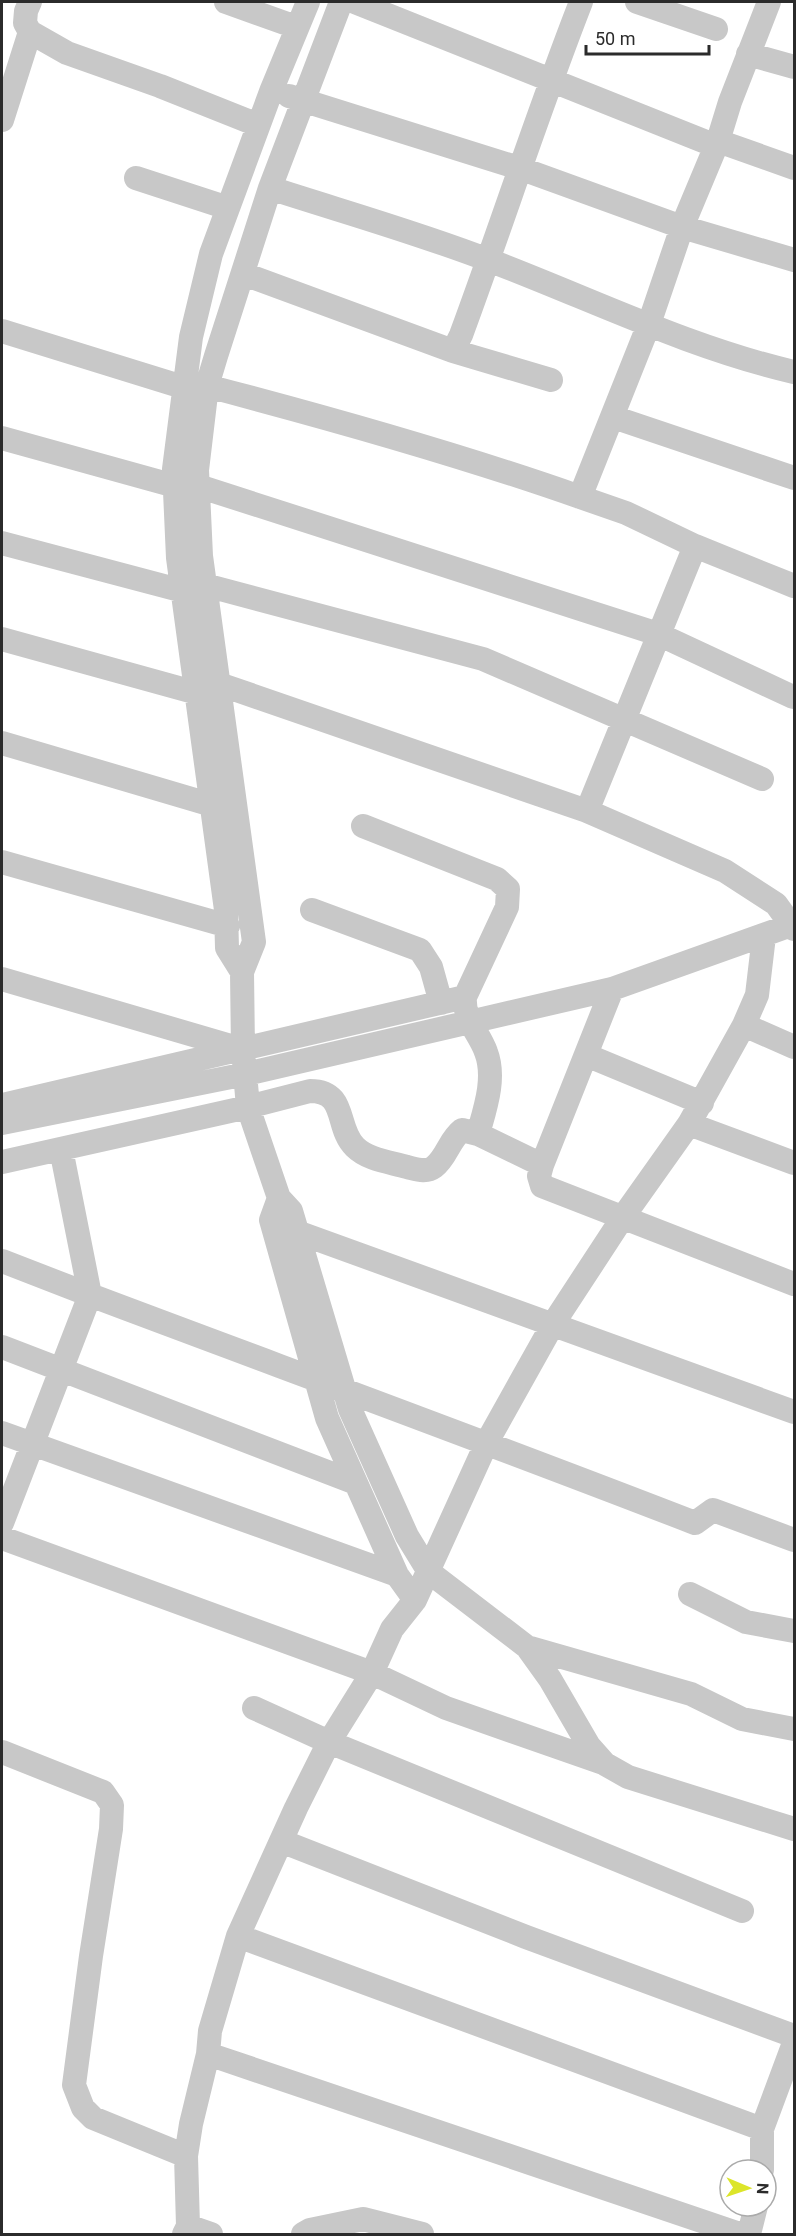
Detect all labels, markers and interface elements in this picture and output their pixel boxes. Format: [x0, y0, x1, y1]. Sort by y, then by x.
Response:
scale bar [586, 18, 709, 56]
text: 50 m [595, 28, 635, 49]
north arrow [718, 2158, 778, 2218]
text: N [753, 2183, 772, 2194]

